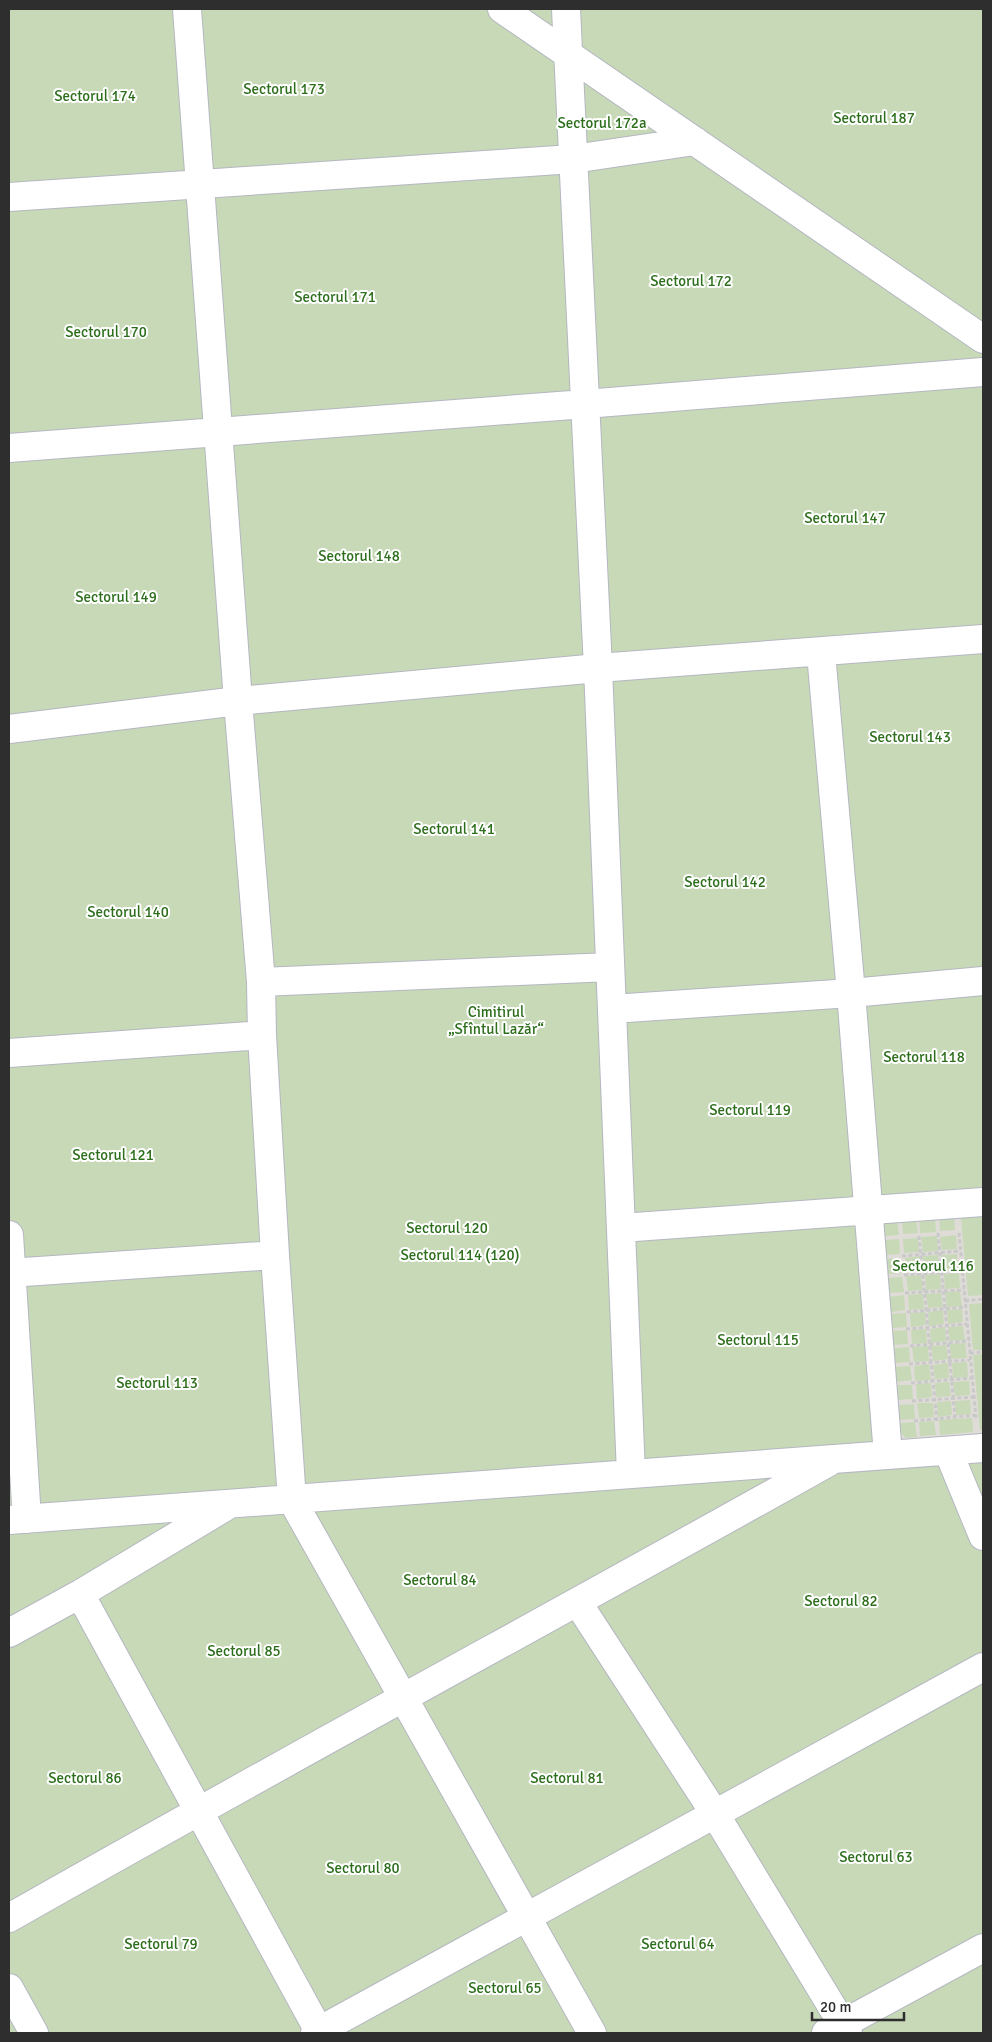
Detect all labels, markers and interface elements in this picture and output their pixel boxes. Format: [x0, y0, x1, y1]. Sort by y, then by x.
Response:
park label: Sectorul 173 [243, 80, 325, 98]
park label: Sectorul 174 [54, 87, 136, 105]
park label: Sectorul 187 [833, 109, 915, 127]
park label: Sectorul 172a [557, 114, 647, 132]
park label: Sectorul 172 [650, 272, 732, 290]
park label: Sectorul 171 [294, 288, 376, 306]
park label: Sectorul 170 [65, 323, 147, 341]
park label: Sectorul 147 [804, 509, 886, 527]
park label: Sectorul 148 [318, 547, 400, 565]
park label: Sectorul 149 [75, 588, 157, 606]
park label: Sectorul 143 [869, 728, 951, 746]
park label: Sectorul 141 [413, 820, 495, 838]
park label: Sectorul 142 [684, 873, 766, 891]
park label: Sectorul 140 [87, 903, 169, 921]
park label: Cimitirul „Sfîntul Lazăr“ [448, 1003, 544, 1038]
park label: Sectorul 118 [883, 1048, 965, 1066]
park label: Sectorul 119 [709, 1101, 791, 1119]
park label: Sectorul 121 [72, 1146, 154, 1164]
park label: Sectorul 120 [406, 1219, 488, 1237]
park label: Sectorul 114 (120) [400, 1246, 520, 1264]
park label: Sectorul 116 [892, 1257, 974, 1275]
park label: Sectorul 115 [717, 1331, 799, 1349]
park label: Sectorul 113 [116, 1374, 198, 1392]
park label: Sectorul 84 [403, 1571, 477, 1589]
park label: Sectorul 82 [804, 1592, 878, 1610]
park label: Sectorul 85 [207, 1642, 281, 1660]
park label: Sectorul 86 [48, 1769, 122, 1787]
park label: Sectorul 81 [530, 1769, 604, 1787]
park label: Sectorul 63 [839, 1848, 913, 1866]
park label: Sectorul 80 [326, 1859, 400, 1877]
park label: Sectorul 79 [124, 1935, 198, 1953]
park label: Sectorul 64 [641, 1935, 715, 1953]
park label: Sectorul 65 [468, 1979, 542, 1997]
scale bar [812, 1990, 904, 2022]
text: 20 m [820, 1998, 851, 2016]

